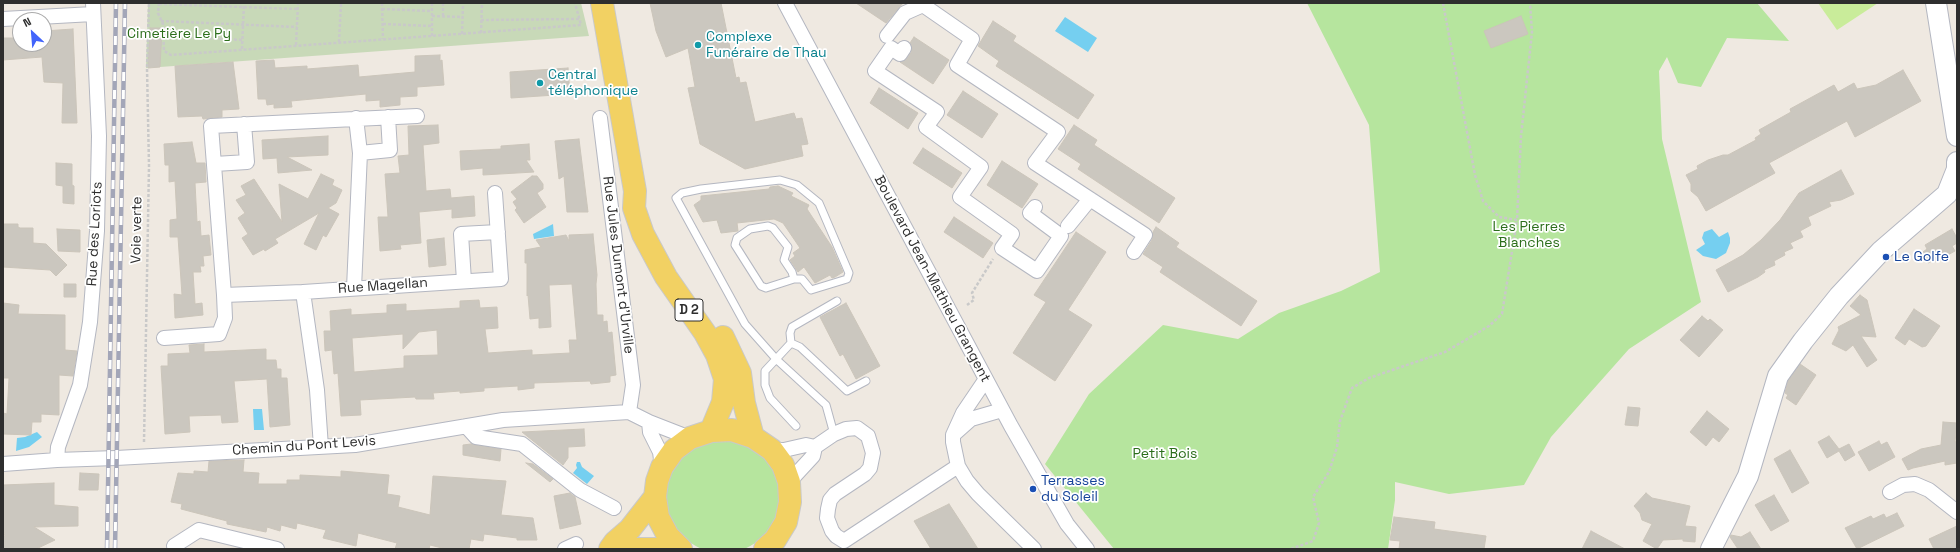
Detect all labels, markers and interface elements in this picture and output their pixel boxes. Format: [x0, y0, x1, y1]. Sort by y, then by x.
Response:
north arrow [12, 12, 52, 52]
text: N [21, 14, 34, 30]
park label: Cimetière Le Py [127, 26, 231, 42]
place label: Complexe Funéraire de Thau [706, 29, 827, 62]
marker: Complexe Funéraire de Thau [693, 40, 703, 50]
place label: Central téléphonique [548, 67, 638, 100]
marker: Central téléphonique [535, 78, 545, 88]
street label: Boulevard Jean-Mathieu Grangent [870, 173, 994, 385]
street label: Rue Jules Dumont d'Urville [599, 175, 637, 355]
street label: Rue des Loriots [84, 181, 106, 287]
street label: Voie verte [128, 196, 146, 264]
park label: Les Pierres Blanches [1493, 219, 1565, 252]
place label: Le Golfe [1894, 249, 1949, 265]
marker: Le Golfe [1881, 252, 1891, 262]
street label: Rue Magellan [338, 274, 428, 298]
road number: D 2 [675, 299, 703, 321]
street label: Chemin du Pont Levis [232, 433, 376, 459]
park label: Petit Bois [1133, 446, 1197, 462]
place label: Terrasses du Soleil [1041, 473, 1105, 506]
marker: Terrasses du Soleil [1028, 484, 1038, 494]

